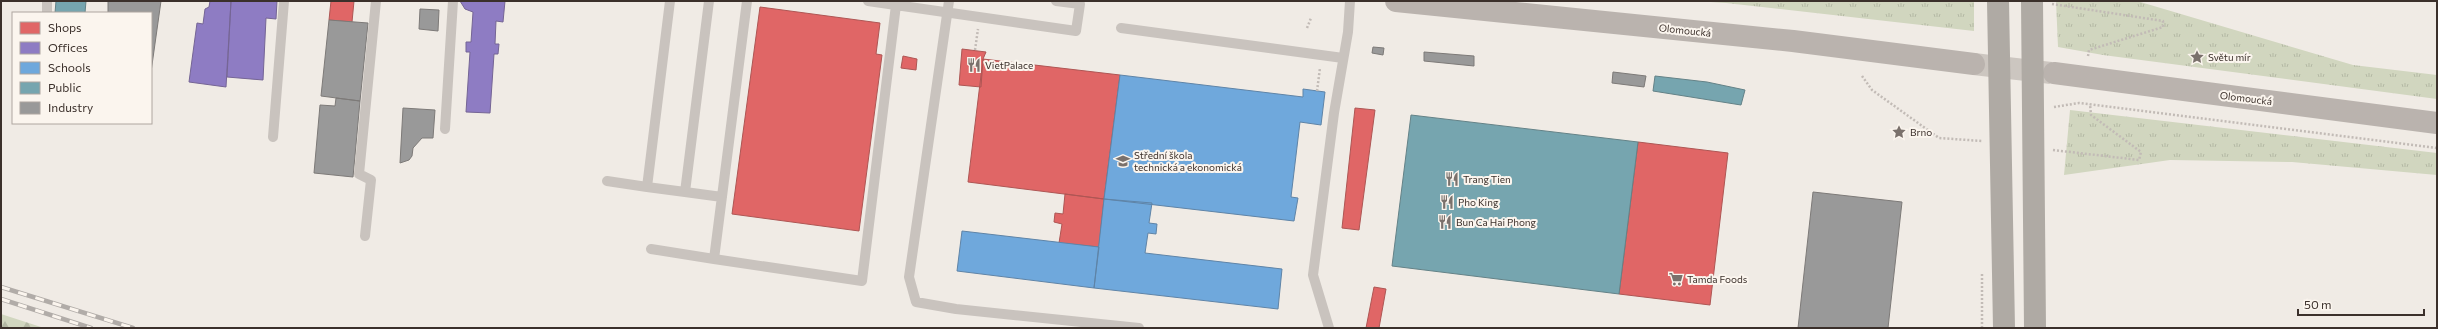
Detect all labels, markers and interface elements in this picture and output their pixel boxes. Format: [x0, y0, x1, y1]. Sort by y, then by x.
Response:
legend [12, 12, 152, 124]
text: Shops [48, 20, 82, 34]
street label: Olomoucká [1658, 21, 1712, 39]
text: Offices [48, 40, 88, 54]
place icon: Světu mír [2189, 49, 2205, 65]
place label: Světu mír [2208, 51, 2251, 63]
restaurant icon: VietPalace [966, 57, 982, 73]
place label: VietPalace [985, 59, 1033, 71]
text: Schools [48, 60, 91, 74]
text: Public [48, 80, 81, 94]
street label: Olomoucká [2219, 89, 2273, 107]
text: Industry [48, 100, 93, 114]
place icon: Brno [1891, 124, 1907, 140]
place label: Brno [1910, 126, 1932, 138]
place label: Střední škola technická a ekonomická [1134, 149, 1242, 173]
school or university icon: Střední škola technická a ekonomická [1115, 153, 1131, 169]
restaurant icon: Trang Tien [1444, 171, 1460, 187]
place label: Trang Tien [1463, 173, 1511, 185]
restaurant icon: Pho King [1439, 194, 1455, 210]
place label: Pho King [1458, 196, 1499, 208]
restaurant icon: Bun Ca Hai Phong [1437, 214, 1453, 230]
place label: Bun Ca Hai Phong [1456, 216, 1537, 228]
supermarket icon: Tamda Foods [1668, 271, 1684, 287]
place label: Tamda Foods [1687, 273, 1748, 285]
scale bar [2298, 291, 2424, 317]
text: 50 m [2304, 297, 2332, 311]

